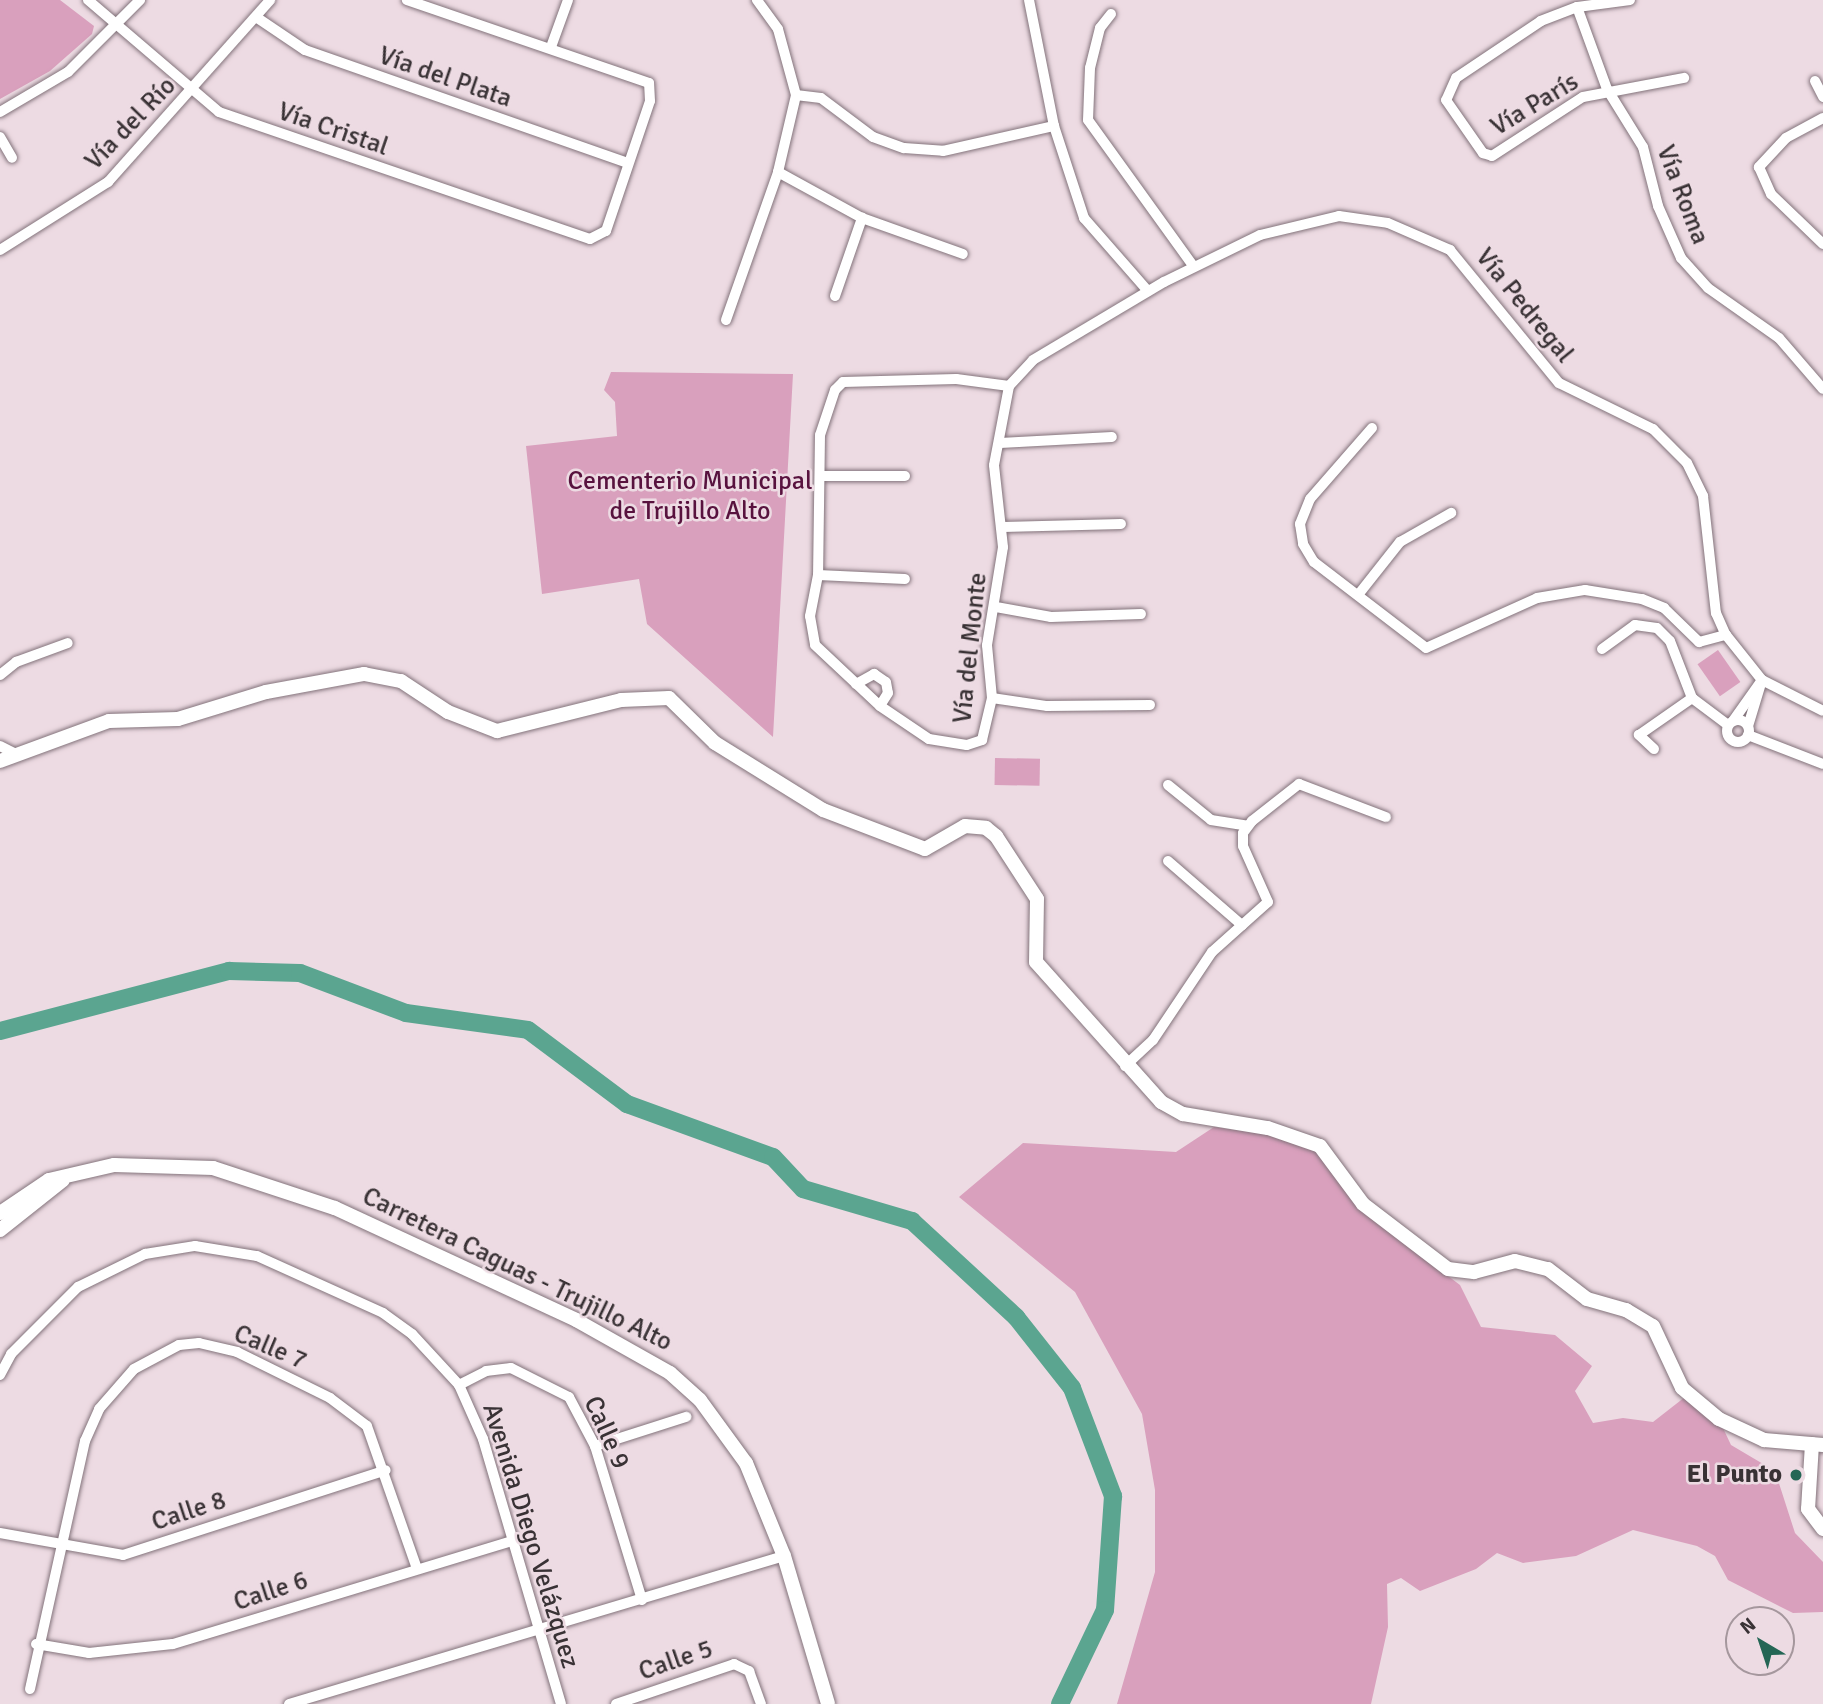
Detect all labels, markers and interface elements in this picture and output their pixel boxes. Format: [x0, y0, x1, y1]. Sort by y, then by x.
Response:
street label: Vía del Plata [374, 41, 516, 115]
street label: Vía París [1486, 67, 1584, 143]
street label: Vía del Río [79, 71, 183, 177]
street label: Vía Cristal [274, 97, 392, 163]
street label: Vía Roma [1649, 141, 1715, 249]
street label: Vía Pedregal [1468, 242, 1580, 370]
park label: Cementerio Municipal de Trujillo Alto [567, 466, 813, 528]
street label: Vía del Monte [948, 571, 994, 725]
street label: Carretera Caguas - Trujillo Alto [357, 1181, 677, 1359]
street label: Calle 7 [229, 1319, 311, 1377]
street label: Calle 9 [576, 1392, 636, 1474]
street label: Avenida Diego Velázquez [475, 1400, 585, 1672]
place label: El Punto [1687, 1459, 1782, 1491]
marker: El Punto [1788, 1467, 1804, 1483]
street label: Calle 8 [148, 1485, 230, 1539]
street label: Calle 6 [230, 1565, 312, 1619]
north arrow [1725, 1606, 1795, 1676]
text: N [1735, 1613, 1761, 1640]
street label: Calle 5 [635, 1634, 717, 1688]

